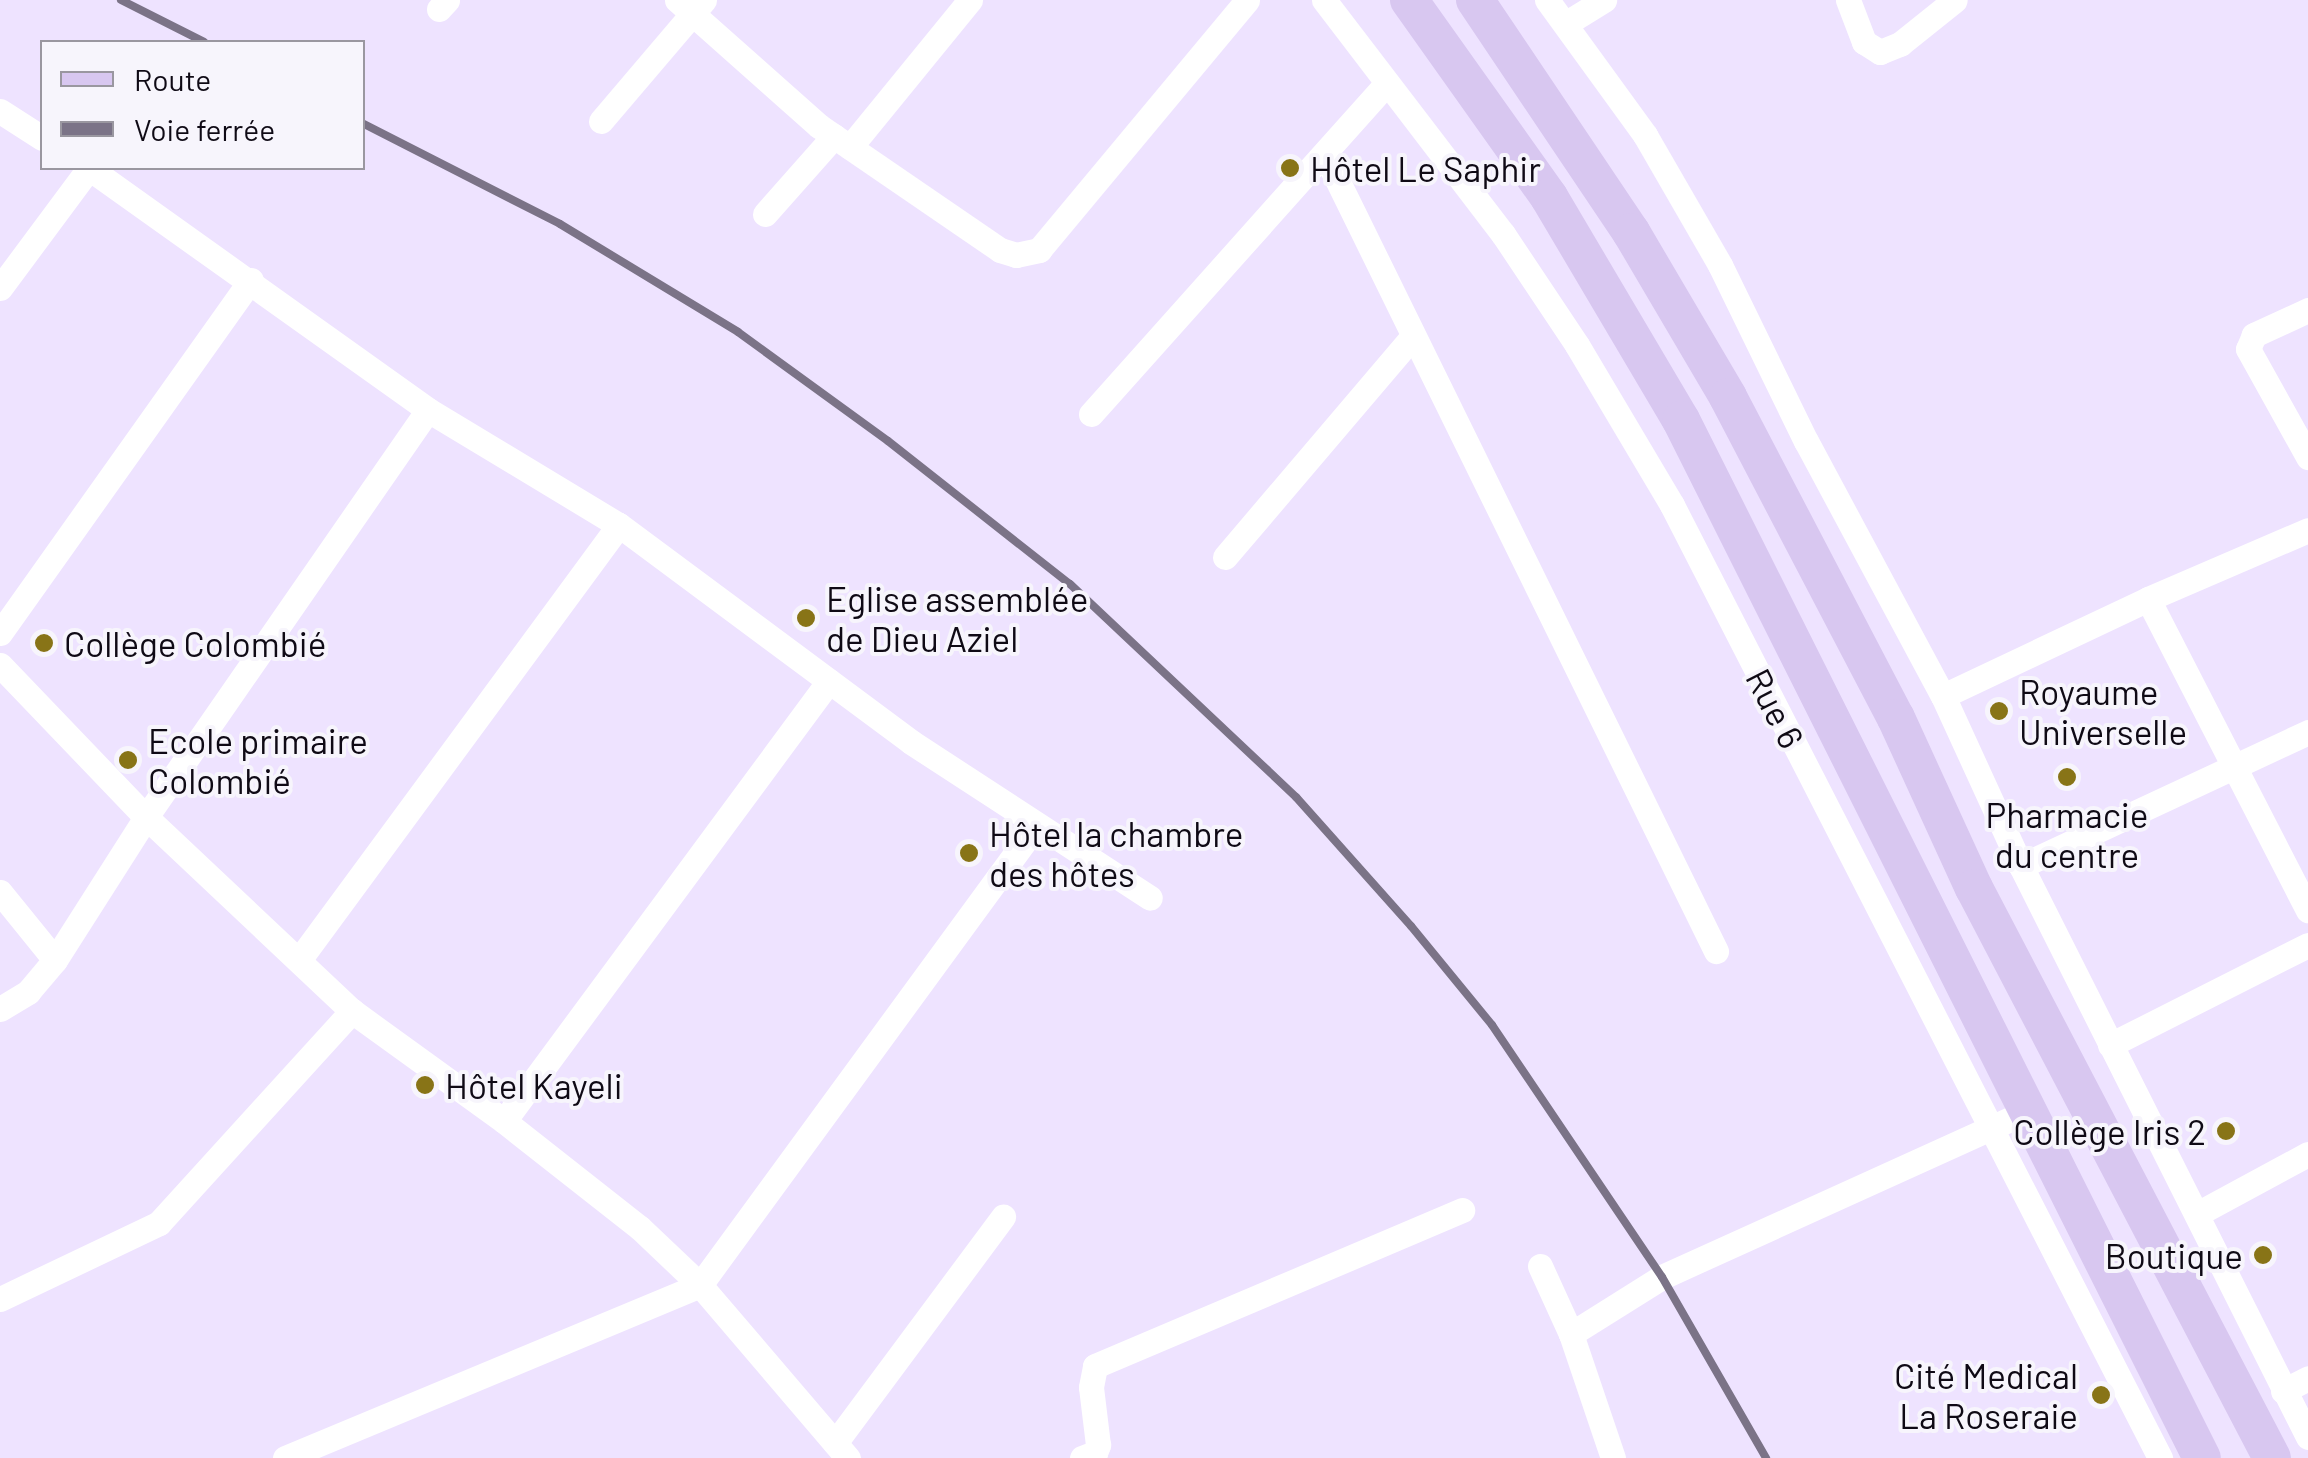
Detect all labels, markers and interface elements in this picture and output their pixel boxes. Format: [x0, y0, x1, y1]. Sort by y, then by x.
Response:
legend [40, 40, 365, 170]
text: Route [134, 61, 211, 97]
text: Voie ferrée [134, 111, 275, 147]
place label: Hôtel Le Saphir [1310, 147, 1541, 189]
marker: Hôtel Le Saphir [1279, 157, 1301, 179]
place label: Eglise assemblée de Dieu Aziel [826, 577, 1088, 659]
marker: Eglise assemblée de Dieu Aziel [795, 607, 817, 629]
place label: Collège Colombié [64, 622, 326, 664]
marker: Collège Colombié [33, 632, 55, 654]
street label: Rue 6 [1738, 661, 1814, 755]
place label: Royaume Universelle [2019, 670, 2187, 752]
marker: Royaume Universelle [1988, 700, 2010, 722]
place label: Ecole primaire Colombié [148, 719, 368, 801]
marker: Ecole primaire Colombié [117, 749, 139, 771]
marker: Pharmacie du centre [2056, 766, 2078, 788]
place label: Pharmacie du centre [1986, 793, 2148, 875]
place label: Hôtel la chambre des hôtes [989, 812, 1243, 894]
marker: Hôtel la chambre des hôtes [958, 842, 980, 864]
place label: Hôtel Kayeli [445, 1064, 623, 1106]
marker: Hôtel Kayeli [414, 1074, 436, 1096]
place label: Collège Iris 2 [2013, 1110, 2206, 1152]
marker: Collège Iris 2 [2215, 1120, 2237, 1142]
place label: Boutique [2105, 1234, 2243, 1276]
marker: Boutique [2252, 1244, 2274, 1266]
place label: Cité Medical La Roseraie [1894, 1354, 2078, 1436]
marker: Cité Medical La Roseraie [2088, 1382, 2114, 1408]

